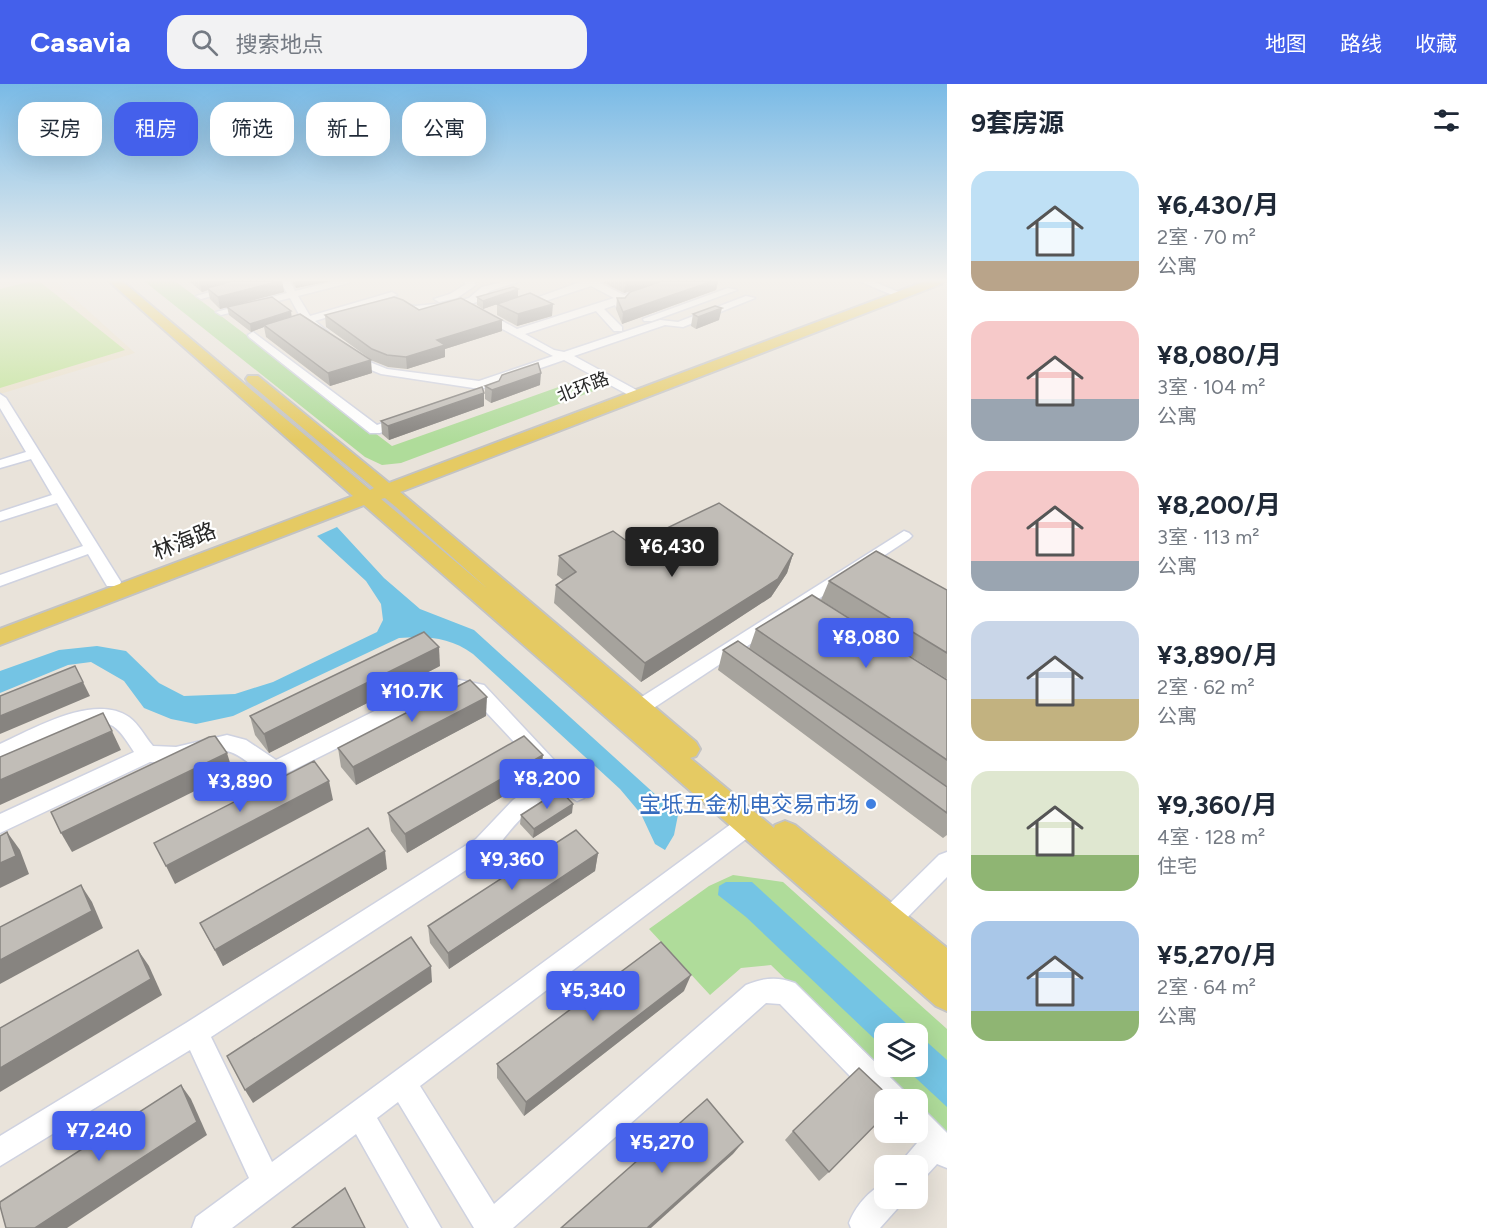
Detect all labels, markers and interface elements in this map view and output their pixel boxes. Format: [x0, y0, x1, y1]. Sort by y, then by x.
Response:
search box [167, 15, 587, 69]
text: Casavia [30, 25, 131, 59]
icon: search [188, 26, 221, 59]
text: 搜索地点 [236, 31, 324, 58]
text: 地图 [1265, 31, 1307, 56]
text: 路线 [1340, 31, 1382, 56]
text: 收藏 [1415, 31, 1457, 56]
chip: 买房 [18, 102, 102, 156]
chip: 租房 [114, 102, 198, 156]
chip: 筛选 [210, 102, 294, 156]
chip: 新上 [306, 102, 390, 156]
chip: 公寓 [402, 102, 486, 156]
icon: filters [1430, 104, 1463, 137]
text: 9套房源 [971, 107, 1064, 139]
text: ¥6,430/月 [1157, 189, 1279, 221]
icon: home [1019, 195, 1091, 267]
text: 2室 · 70 m² [1157, 225, 1256, 249]
text: 公寓 [1157, 254, 1197, 278]
text: ¥8,080/月 [1157, 339, 1282, 371]
icon: home [1019, 345, 1091, 417]
street label: 北环路 [554, 367, 612, 407]
text: 3室 · 104 m² [1157, 375, 1266, 399]
text: 公寓 [1157, 404, 1197, 428]
text: ¥8,200/月 [1157, 489, 1281, 521]
icon: home [1019, 495, 1091, 567]
street label: 林海路 [148, 517, 220, 565]
text: 3室 · 113 m² [1157, 525, 1259, 549]
pin: ¥6,430 [623, 527, 721, 578]
text: ¥6,430 [639, 534, 705, 558]
text: 公寓 [1157, 554, 1197, 578]
pin: ¥8,080 [817, 618, 915, 669]
text: ¥8,080 [832, 625, 900, 649]
text: ¥3,890/月 [1157, 639, 1279, 671]
icon: home [1019, 645, 1091, 717]
pin: ¥10.7K [363, 672, 461, 723]
text: 2室 · 62 m² [1157, 675, 1255, 699]
text: ¥10.7K [381, 679, 443, 703]
text: 公寓 [1157, 704, 1197, 728]
pin: ¥8,200 [498, 759, 596, 810]
pin: ¥3,890 [191, 762, 289, 813]
text: ¥8,200 [514, 766, 580, 790]
text: ¥3,890 [208, 769, 272, 793]
text: ¥9,360/月 [1157, 789, 1278, 821]
place label: 宝坻五金机电交易市场 [639, 791, 859, 818]
icon: home [1019, 795, 1091, 867]
marker: 宝坻五金机电交易市场 [864, 797, 878, 811]
text: 4室 · 128 m² [1157, 825, 1265, 849]
pin: ¥9,360 [463, 840, 561, 891]
text: ¥9,360 [480, 847, 544, 871]
text: 住宅 [1157, 854, 1197, 878]
text: ¥5,270/月 [1157, 939, 1278, 971]
icon: home [1019, 945, 1091, 1017]
pin: ¥5,340 [544, 971, 642, 1022]
text: 2室 · 64 m² [1157, 975, 1256, 999]
text: ¥5,340 [560, 978, 626, 1002]
text: 公寓 [1157, 1004, 1197, 1028]
map controls [874, 1023, 928, 1209]
button: layers [874, 1023, 928, 1077]
button: + [874, 1089, 928, 1143]
pin: ¥7,240 [50, 1111, 148, 1162]
text: ¥7,240 [66, 1118, 132, 1142]
pin: ¥5,270 [613, 1123, 711, 1174]
text: ¥5,270 [630, 1130, 694, 1154]
button: − [874, 1155, 928, 1209]

